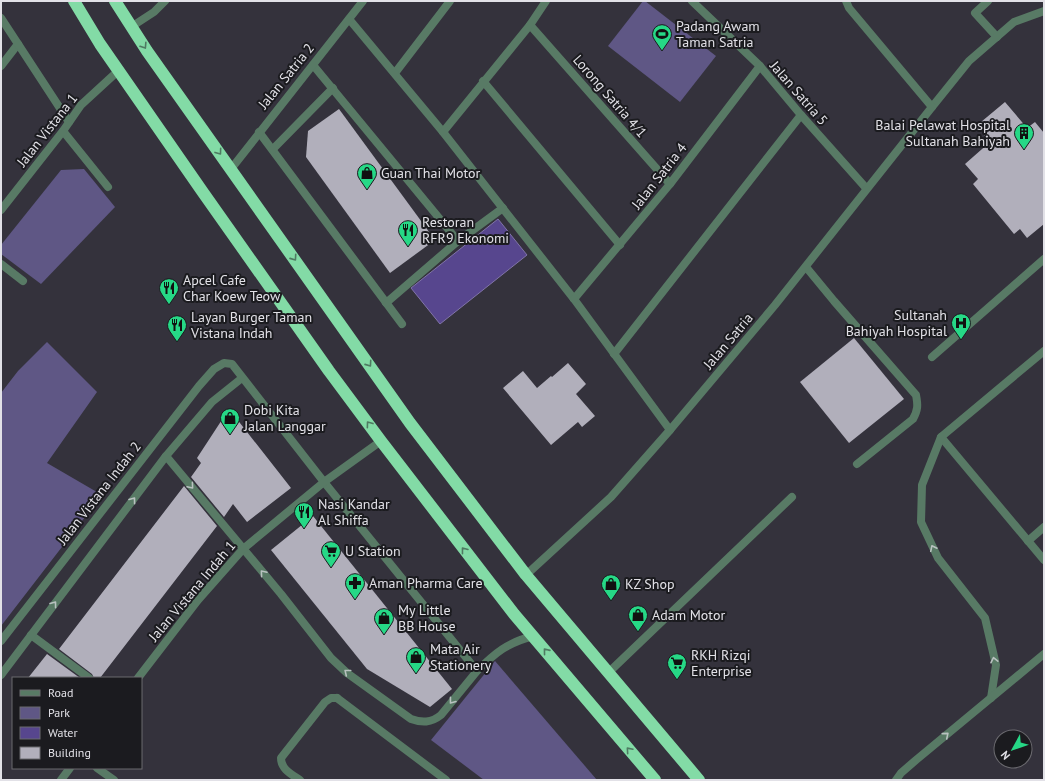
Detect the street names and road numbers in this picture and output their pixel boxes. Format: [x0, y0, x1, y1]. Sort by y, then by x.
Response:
street label: Jalan Satria 2 [253, 39, 318, 113]
street label: Lorong Satria 4/1 [569, 51, 651, 141]
street label: Jalan Satria 5 [766, 56, 832, 129]
street label: Jalan Vistana 1 [12, 90, 81, 171]
street label: Jalan Satria 4 [627, 139, 691, 214]
street label: Jalan Satria [699, 309, 757, 374]
street label: Jalan Vistana Indah 2 [53, 438, 145, 549]
street label: Jalan Vistana Indah 1 [144, 537, 239, 646]

